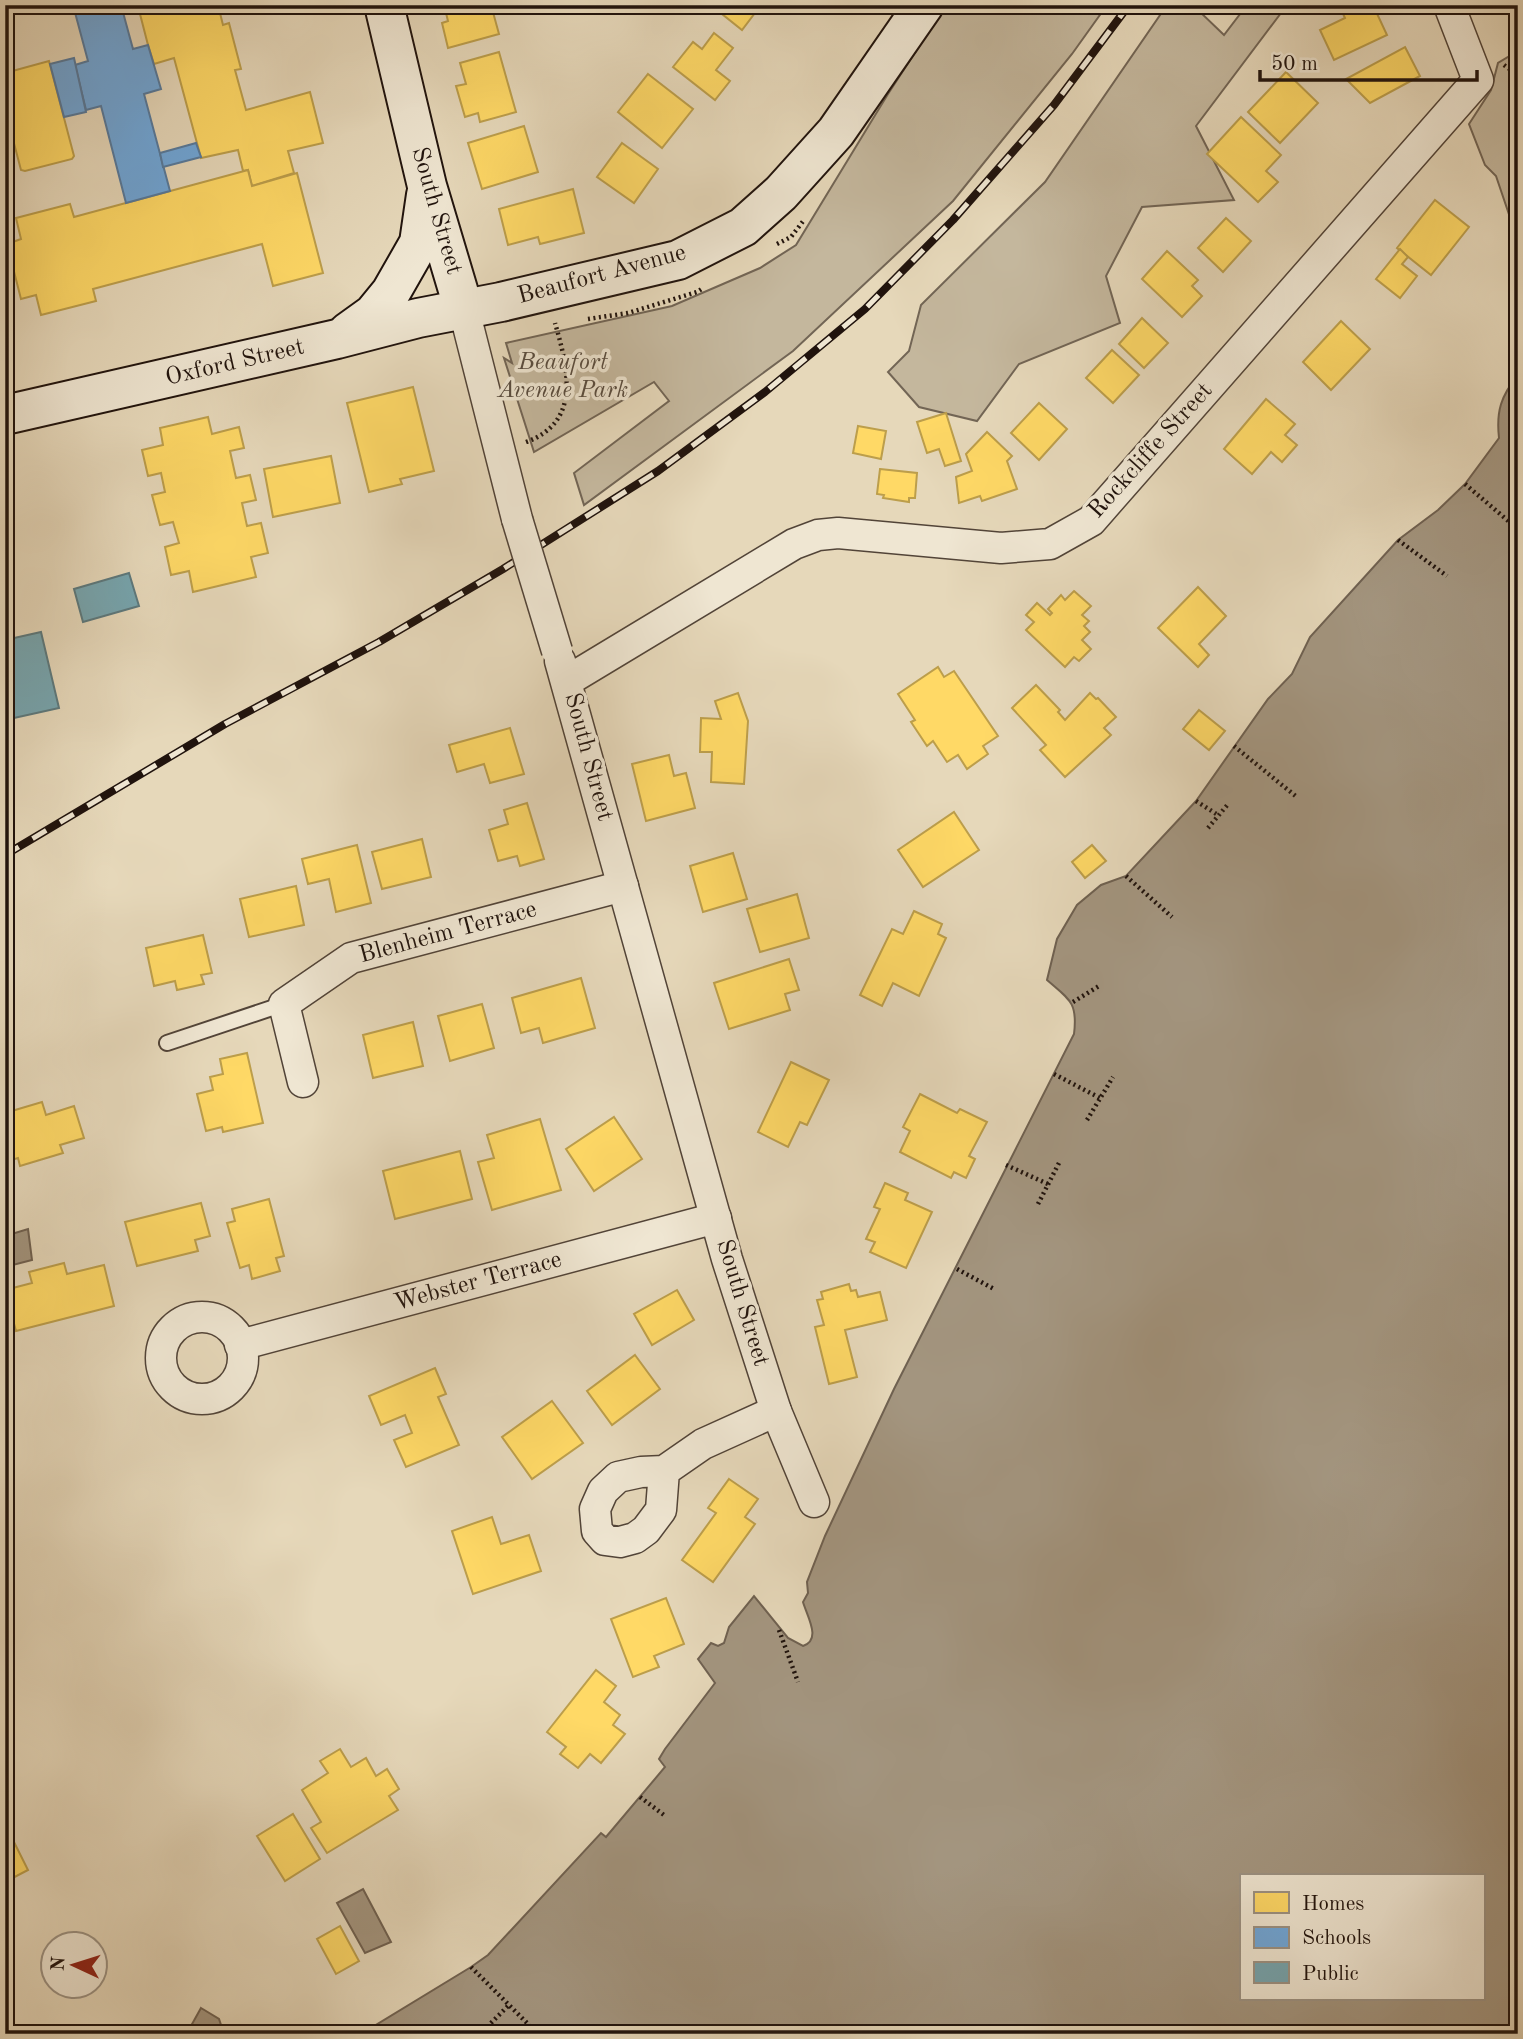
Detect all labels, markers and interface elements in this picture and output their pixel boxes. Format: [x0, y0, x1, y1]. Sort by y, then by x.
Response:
scale bar [1260, 38, 1478, 82]
text: 50 m [1271, 54, 1318, 75]
street label: South Street [406, 145, 466, 277]
street label: Beaufort Avenue [515, 241, 689, 309]
street label: Oxford Street [163, 335, 307, 391]
park label: Beaufort Avenue Park [496, 351, 628, 403]
street label: Rockcliffe Street [1084, 379, 1218, 523]
street label: South Street [559, 690, 617, 824]
street label: Blenheim Terrace [357, 898, 539, 968]
street label: South Street [711, 1237, 773, 1369]
street label: Webster Terrace [392, 1248, 564, 1316]
legend [1240, 1874, 1484, 2000]
text: Homes [1302, 1894, 1364, 1915]
text: Schools [1302, 1928, 1371, 1949]
north arrow [38, 1930, 108, 2000]
text: N [50, 1956, 70, 1972]
text: Public [1302, 1964, 1359, 1985]

